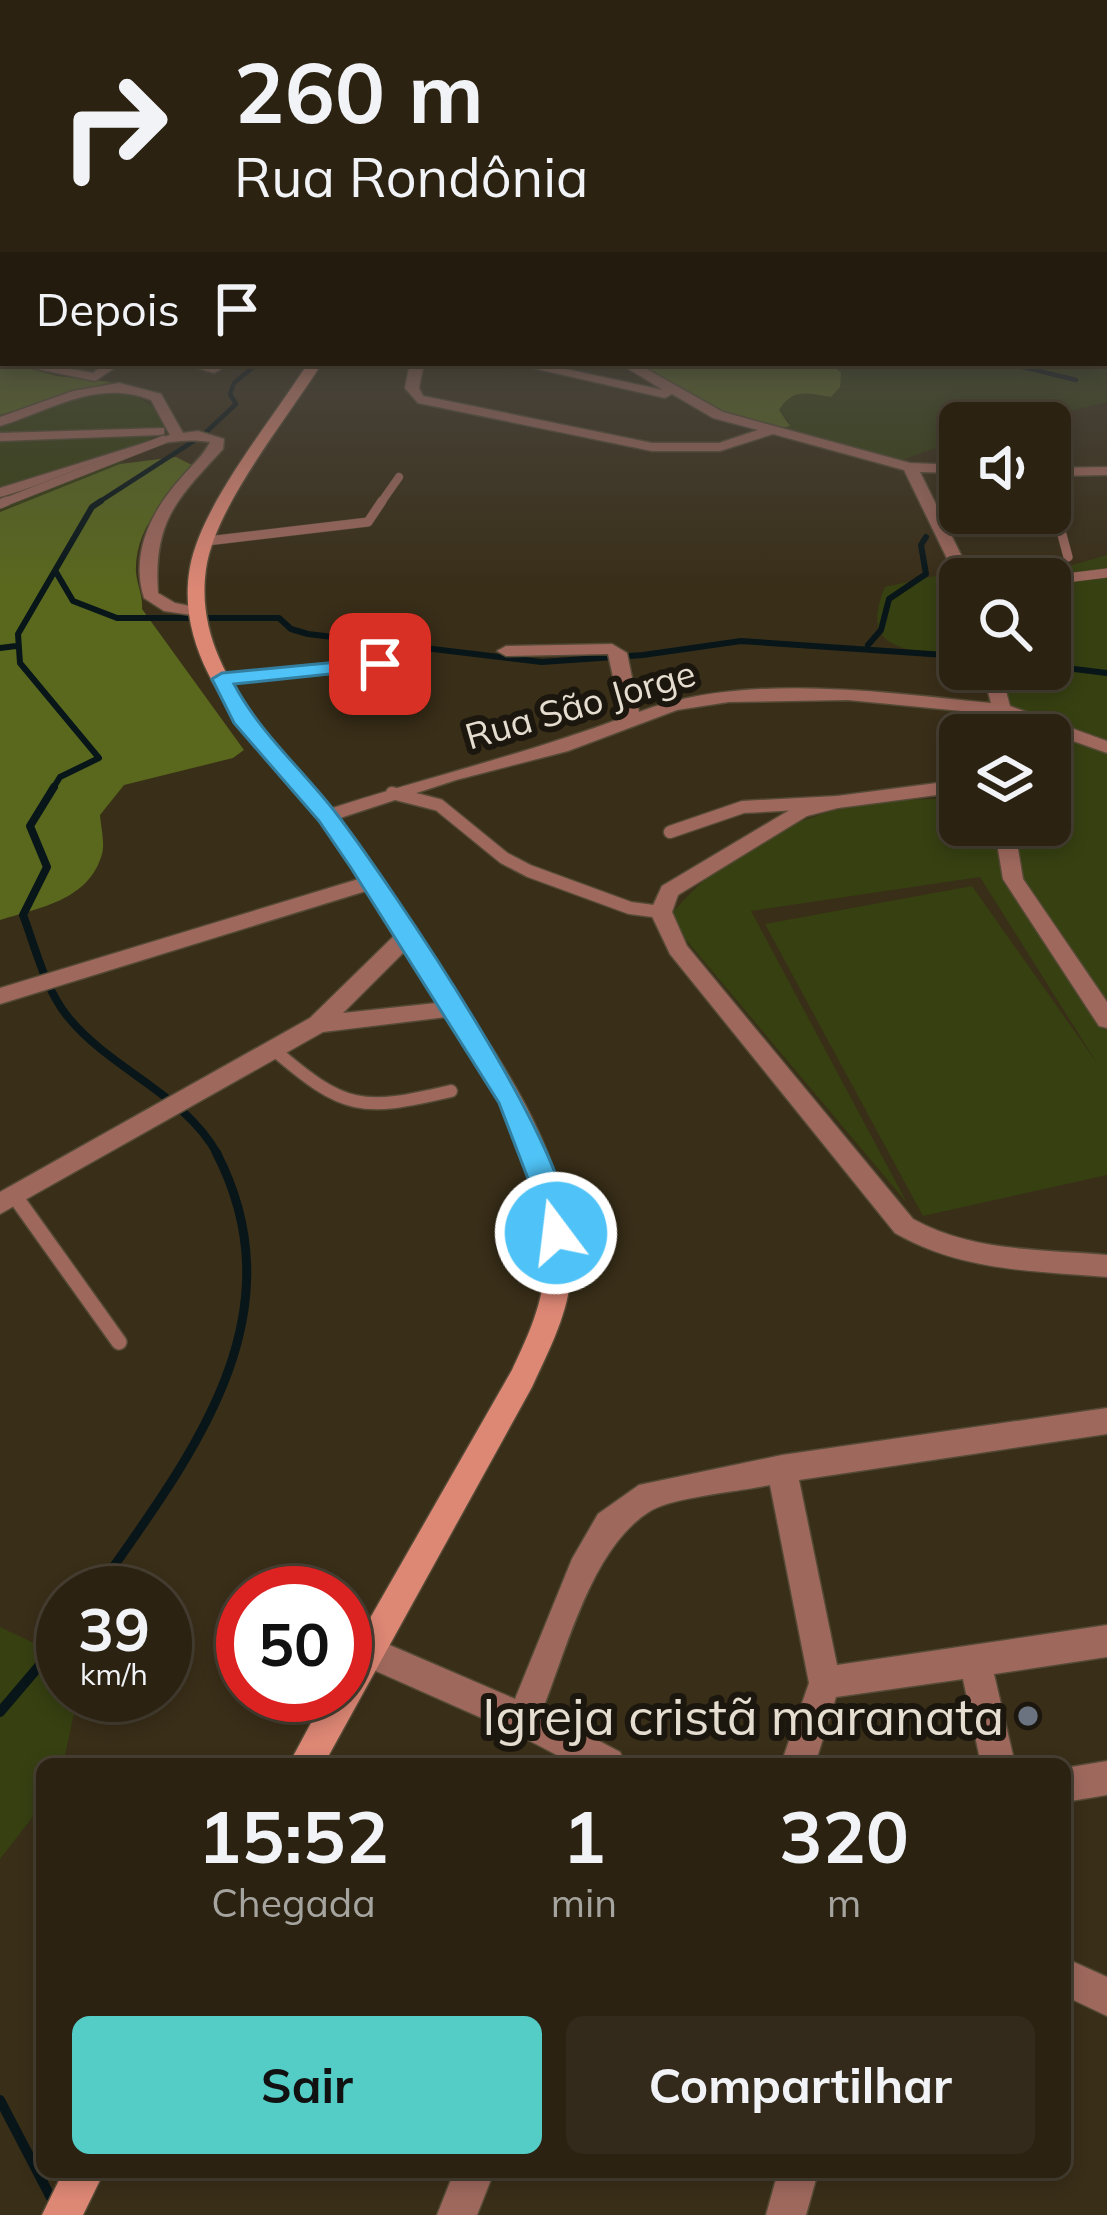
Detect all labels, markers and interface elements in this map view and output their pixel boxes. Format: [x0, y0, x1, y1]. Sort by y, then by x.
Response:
text: 260 m [234, 39, 484, 144]
icon: right [36, 48, 192, 204]
text: Rua Rondônia [234, 143, 588, 211]
icon: arrive [204, 276, 270, 342]
text: Depois [36, 281, 180, 337]
map controls [939, 402, 1071, 846]
button: sound [939, 402, 1071, 534]
button: search [939, 558, 1071, 690]
pin [329, 613, 431, 715]
icon: arrive [347, 631, 413, 697]
street label: Rua São Jorge [460, 650, 700, 758]
button: layers [939, 714, 1071, 846]
position arrow [493, 1170, 619, 1296]
speed limit sign: 50 [216, 1566, 372, 1722]
text: 39 [78, 1591, 150, 1666]
text: km/h [80, 1655, 148, 1693]
place label: Igreja cristã maranata [482, 1684, 1004, 1748]
marker: Igreja cristã maranata [1015, 1703, 1041, 1729]
text: 15:52 [198, 1791, 389, 1881]
text: 1 [562, 1791, 606, 1881]
text: 320 [779, 1791, 909, 1881]
text: Chegada [211, 1878, 376, 1927]
text: min [551, 1878, 617, 1927]
text: m [827, 1878, 861, 1927]
button: Sair [72, 2016, 542, 2154]
button: Compartilhar [566, 2016, 1035, 2154]

